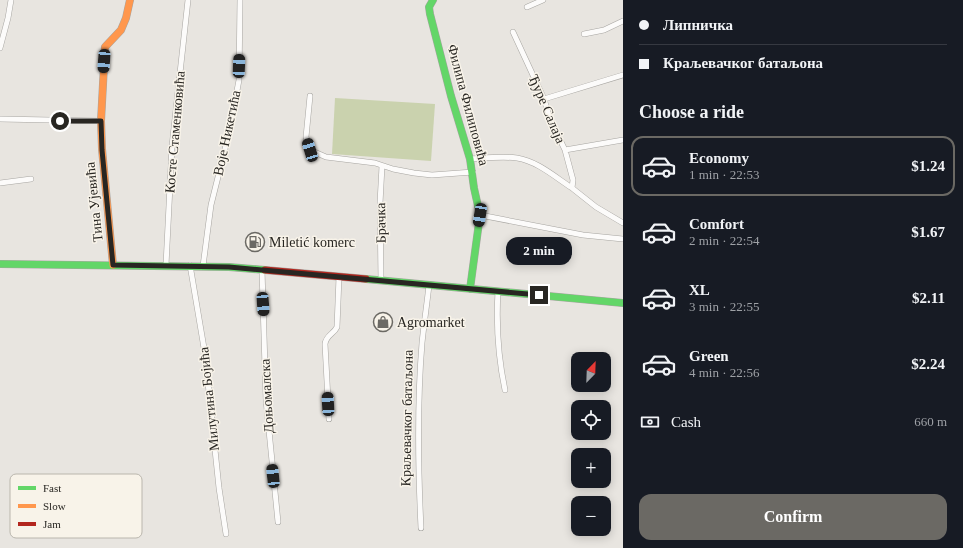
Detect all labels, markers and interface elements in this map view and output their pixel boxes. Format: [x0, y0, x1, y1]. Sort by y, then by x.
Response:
text: Липничка [663, 17, 733, 33]
street label: Филипа Филиповића [445, 43, 492, 168]
car [97, 49, 111, 73]
car [233, 54, 245, 78]
text: Краљевачког батаљона [663, 55, 823, 71]
street label: Косте Стаменковића [162, 69, 188, 194]
street label: Ђуре Салаја [526, 72, 569, 146]
street label: Воје Никетића [211, 88, 244, 177]
text: Choose a ride [639, 102, 744, 122]
route start [51, 112, 69, 130]
car [301, 137, 319, 163]
icon: car [641, 148, 677, 184]
text: Economy [689, 150, 749, 166]
text: $1.24 [911, 158, 945, 174]
street label: Тина Ујевића [82, 161, 106, 243]
text: 1 min · 22:53 [689, 167, 759, 182]
street label: Брачка [373, 202, 389, 243]
car [472, 202, 488, 228]
icon: car [641, 214, 677, 250]
text: Comfort [689, 216, 744, 232]
text: $1.67 [911, 224, 945, 240]
fuel station icon: Miletić komerc [244, 231, 266, 253]
text: 2 min · 22:54 [689, 233, 759, 248]
place label: Miletić komerc [269, 235, 355, 250]
callout: 2 min [506, 237, 572, 265]
text: 2 min [523, 243, 555, 258]
icon: car [641, 280, 677, 316]
text: XL [689, 282, 710, 298]
route end [530, 286, 548, 304]
text: $2.11 [912, 290, 945, 306]
car [256, 292, 270, 316]
text: 3 min · 22:55 [689, 299, 759, 314]
shop icon: Agromarket [372, 311, 394, 333]
place label: Agromarket [397, 315, 465, 330]
street label: Милутина Бојића [196, 346, 222, 452]
icon: car [641, 346, 677, 382]
text: Green [689, 348, 729, 364]
street label: Краљевачког батаљона [398, 349, 416, 487]
north arrow [571, 352, 611, 392]
map controls [571, 352, 611, 536]
text: $2.24 [911, 356, 945, 372]
street label: Доњомалска [258, 358, 276, 434]
text: 4 min · 22:56 [689, 365, 759, 380]
car [321, 392, 335, 416]
button: locate [571, 400, 611, 440]
icon: cash [639, 411, 661, 433]
text: Cash [671, 414, 701, 430]
text: 660 m [914, 414, 947, 429]
button: + [571, 448, 611, 488]
car [266, 463, 280, 489]
legend [10, 474, 142, 538]
text: Fast [43, 482, 61, 494]
button: Confirm [639, 494, 947, 540]
button: − [571, 496, 611, 536]
text: Slow [43, 500, 66, 512]
text: Jam [43, 518, 61, 530]

